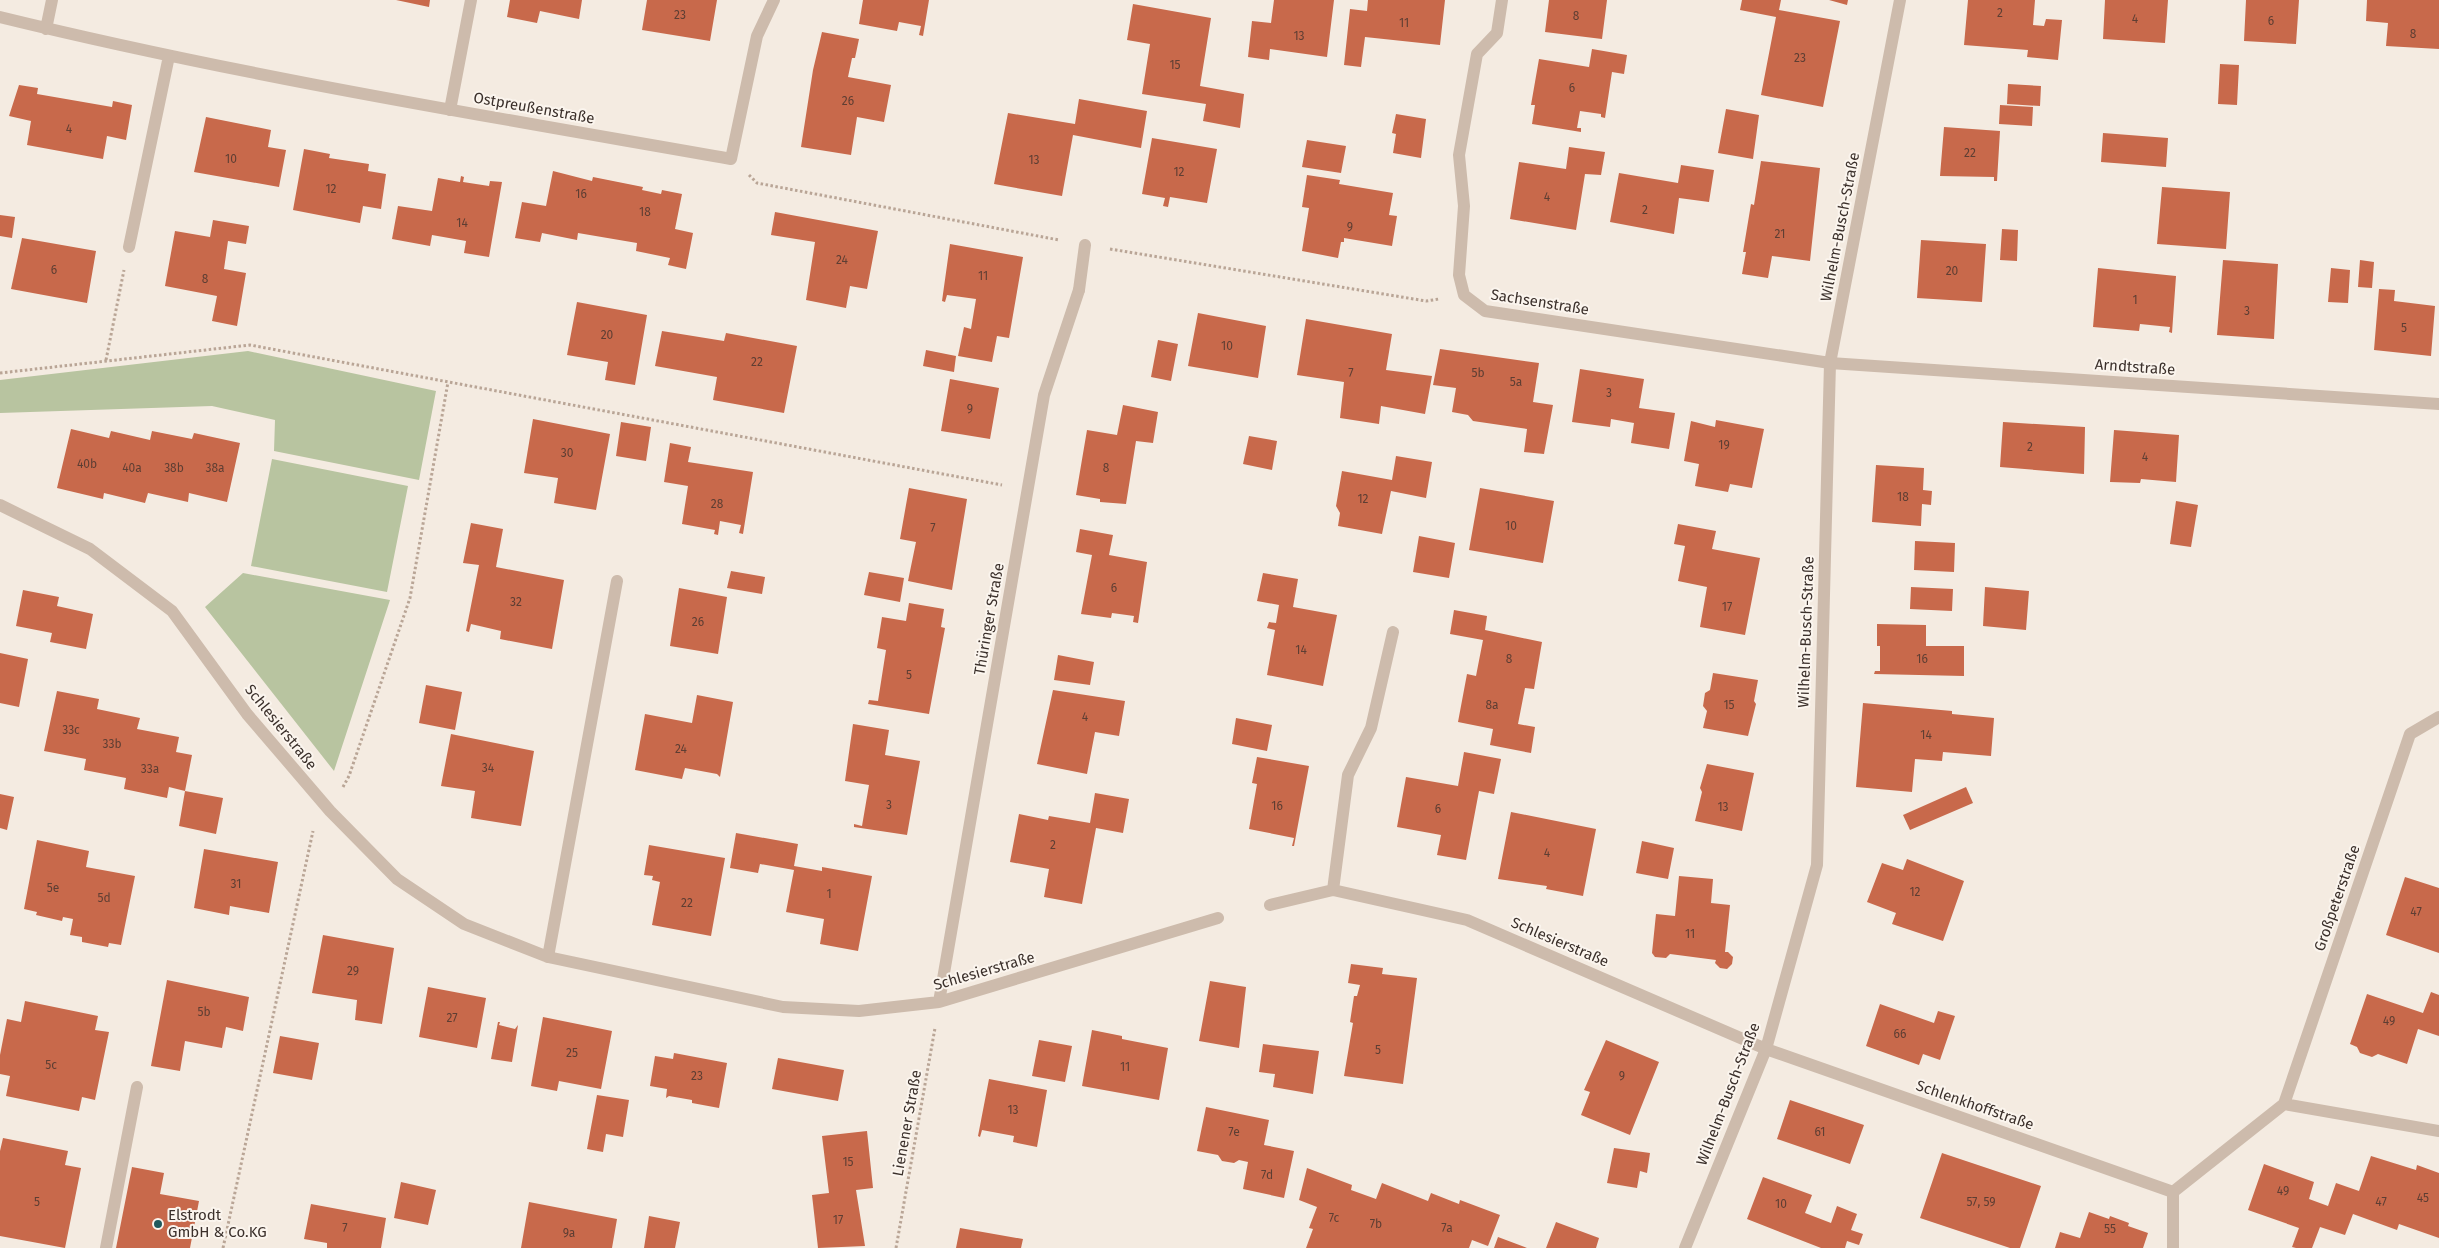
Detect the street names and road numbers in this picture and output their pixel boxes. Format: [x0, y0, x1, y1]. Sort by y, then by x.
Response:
street label: Ostpreußenstraße [472, 88, 596, 128]
street label: Wilhelm-Busch-Straße [1817, 151, 1863, 303]
street label: Sachsenstraße [1490, 285, 1590, 319]
street label: Arndtstraße [2094, 355, 2176, 379]
street label: Wilhelm-Busch-Straße [1794, 556, 1818, 708]
street label: Thüringer Straße [970, 561, 1008, 677]
street label: Schlesierstraße [241, 681, 321, 773]
street label: Großpeterstraße [2310, 842, 2364, 954]
street label: Schlesierstraße [1508, 913, 1612, 971]
street label: Schlesierstraße [931, 948, 1037, 994]
street label: Wilhelm-Busch-Straße [1692, 1020, 1764, 1168]
street label: Lienener Straße [889, 1068, 925, 1178]
street label: Schlenkhoffstraße [1914, 1076, 2036, 1134]

